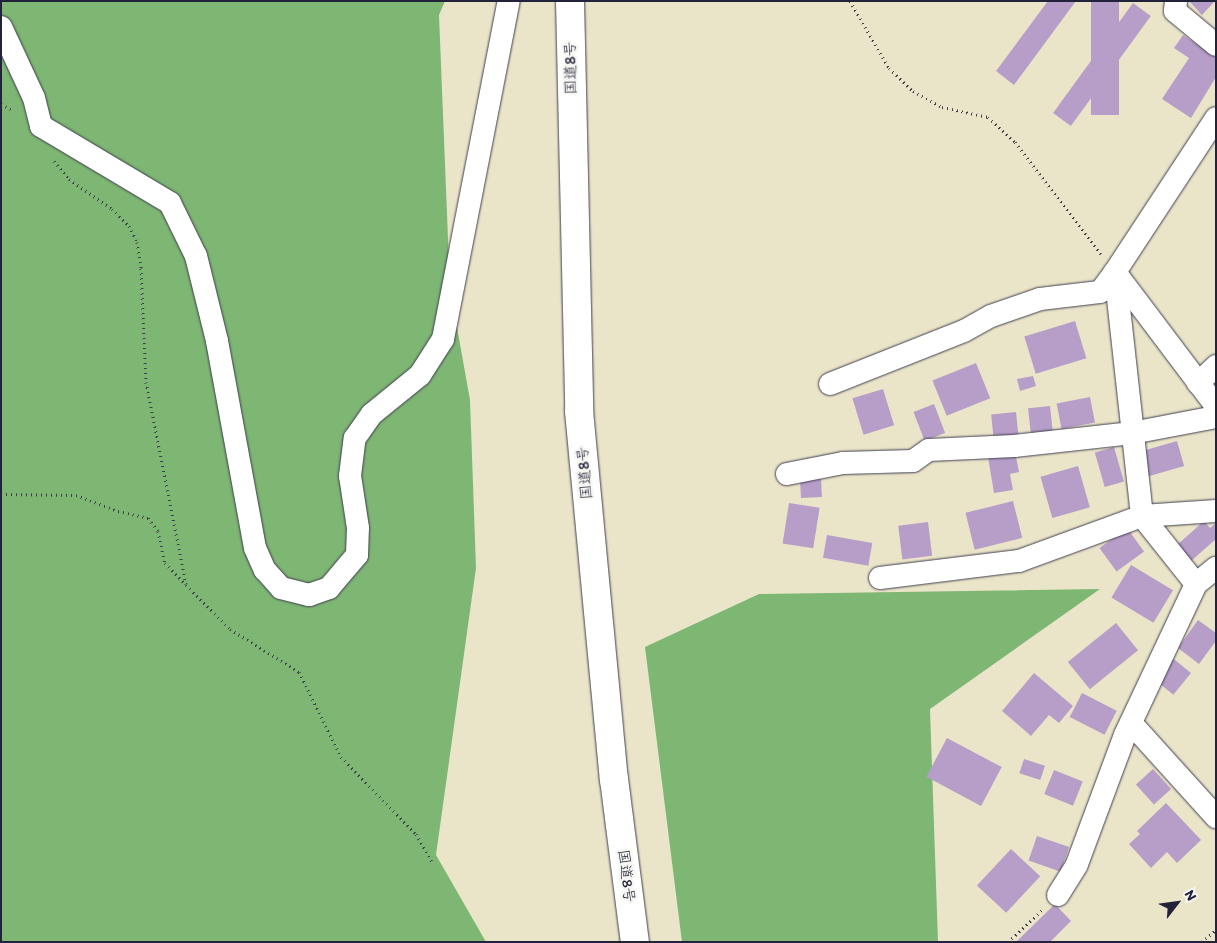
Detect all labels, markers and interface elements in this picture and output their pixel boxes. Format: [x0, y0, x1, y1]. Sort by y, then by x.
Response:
street label: 国道8号 [562, 41, 580, 95]
street label: 国道8号 [574, 446, 596, 500]
street label: 国道8号 [614, 848, 638, 904]
north arrow [1152, 878, 1202, 928]
text: N [1181, 887, 1200, 904]

